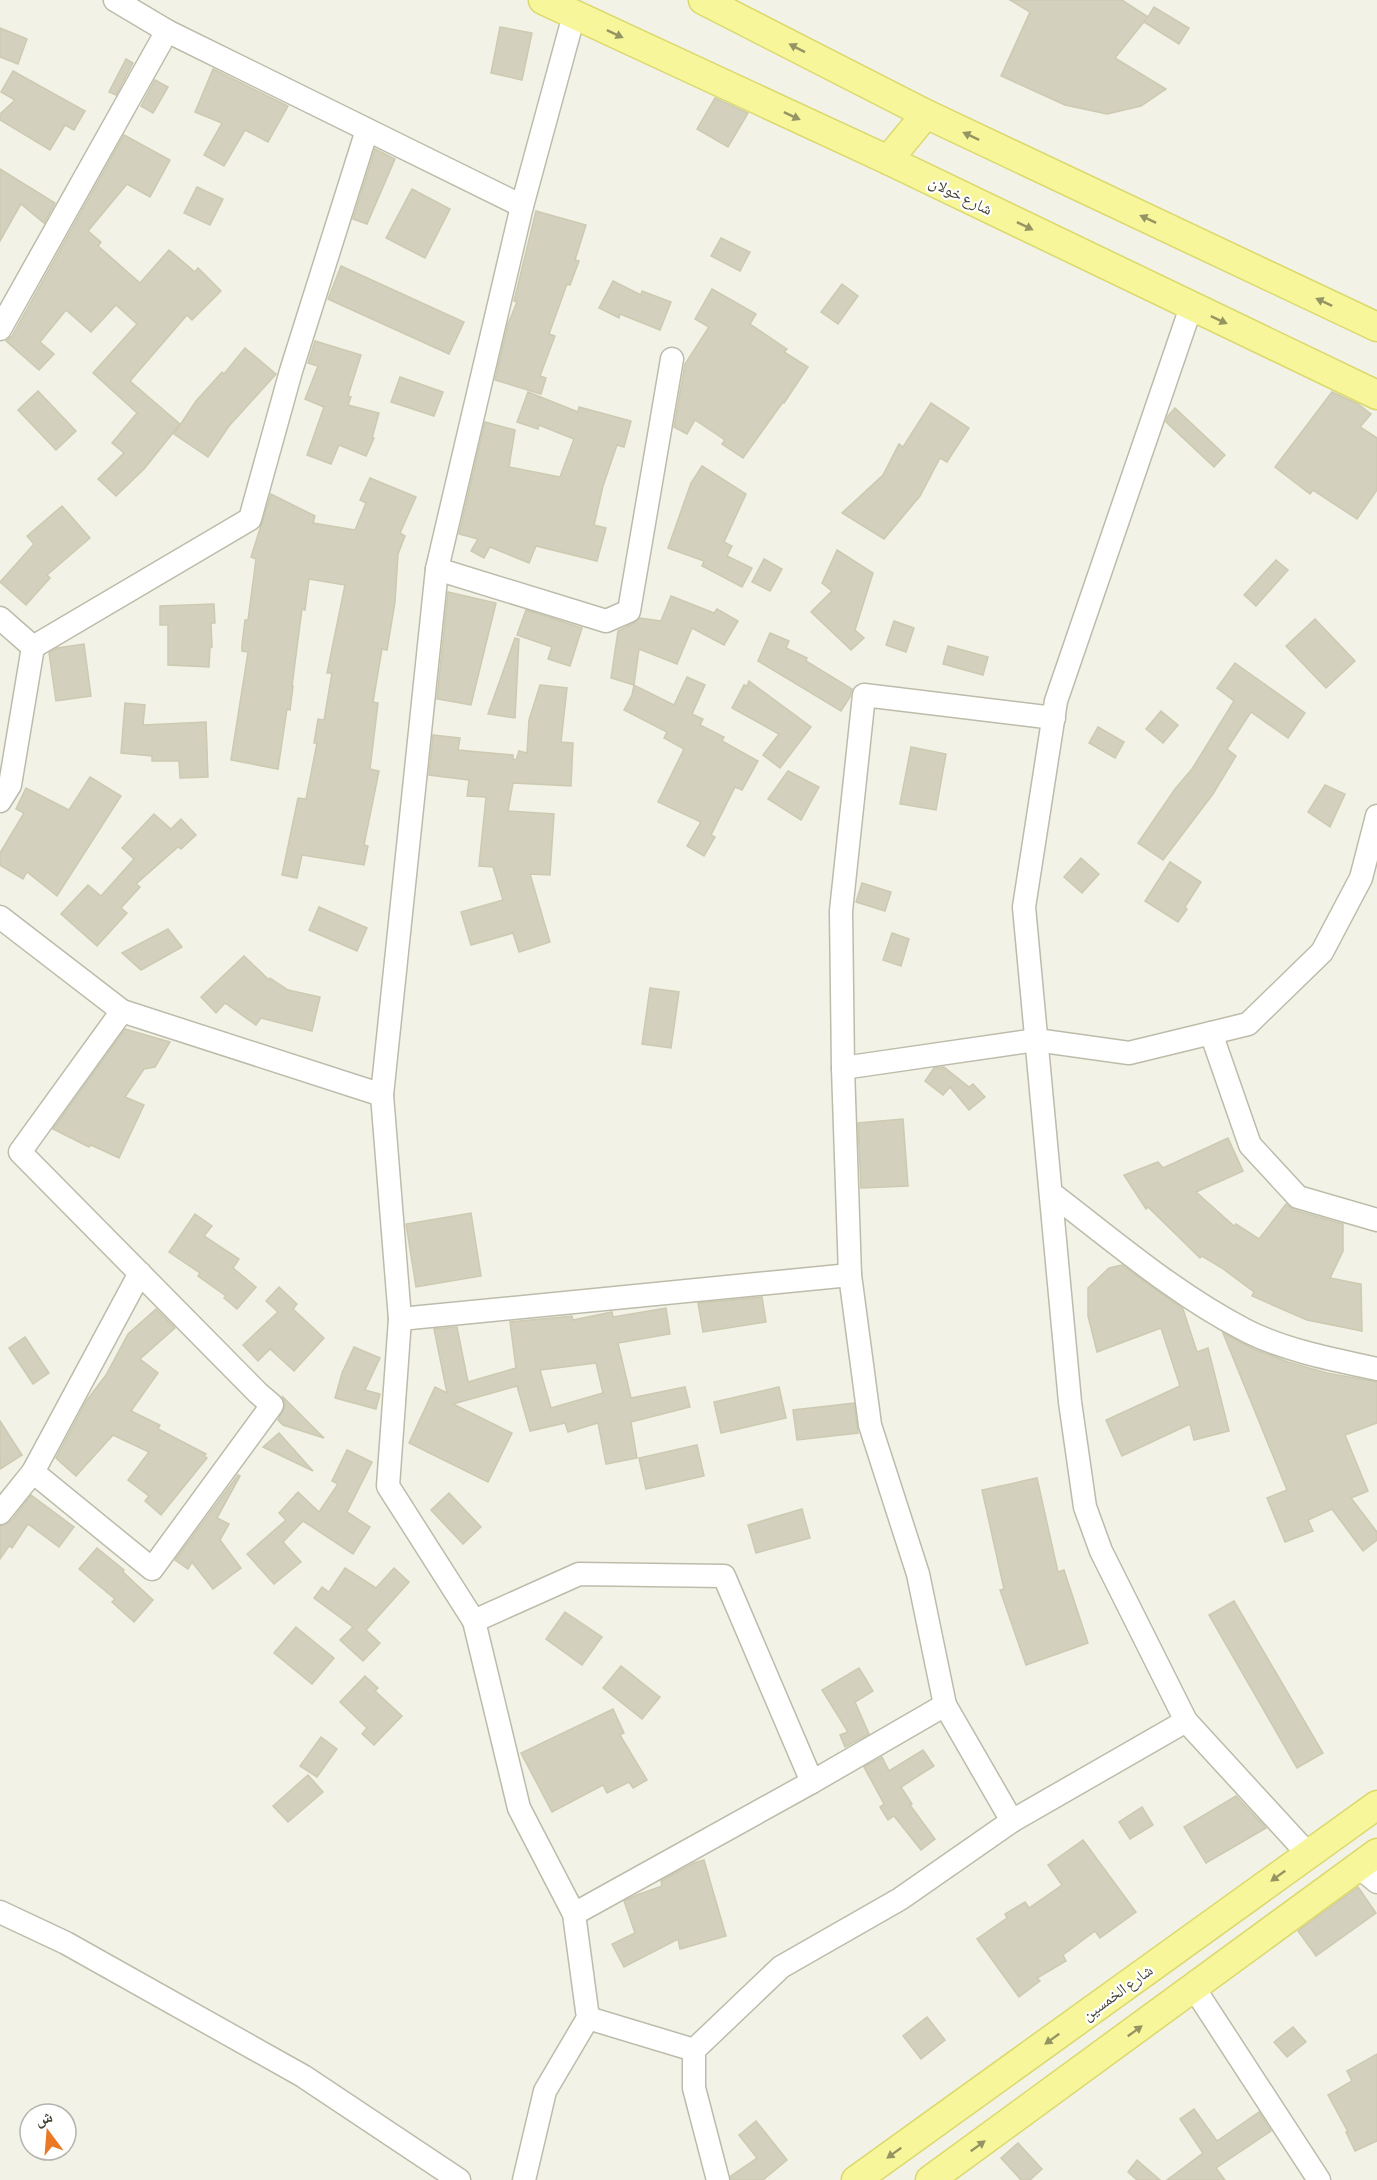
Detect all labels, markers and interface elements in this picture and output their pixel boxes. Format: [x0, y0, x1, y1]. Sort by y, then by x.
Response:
one-way arrow [606, 29, 623, 38]
one-way arrow [789, 44, 806, 53]
one-way arrow [783, 111, 800, 120]
one-way arrow [963, 131, 980, 140]
street label: شارع خولان [926, 172, 995, 220]
one-way arrow [1139, 215, 1156, 224]
one-way arrow [1016, 222, 1033, 231]
one-way arrow [1316, 298, 1333, 307]
one-way arrow [1211, 316, 1228, 325]
one-way arrow [1271, 1869, 1286, 1881]
street label: شارع الخمسين [1078, 1960, 1157, 2025]
one-way arrow [1128, 2025, 1143, 2037]
one-way arrow [1045, 2033, 1061, 2045]
north arrow [18, 2102, 78, 2162]
text: ش [33, 2107, 55, 2130]
one-way arrow [970, 2140, 985, 2152]
one-way arrow [886, 2147, 902, 2158]

